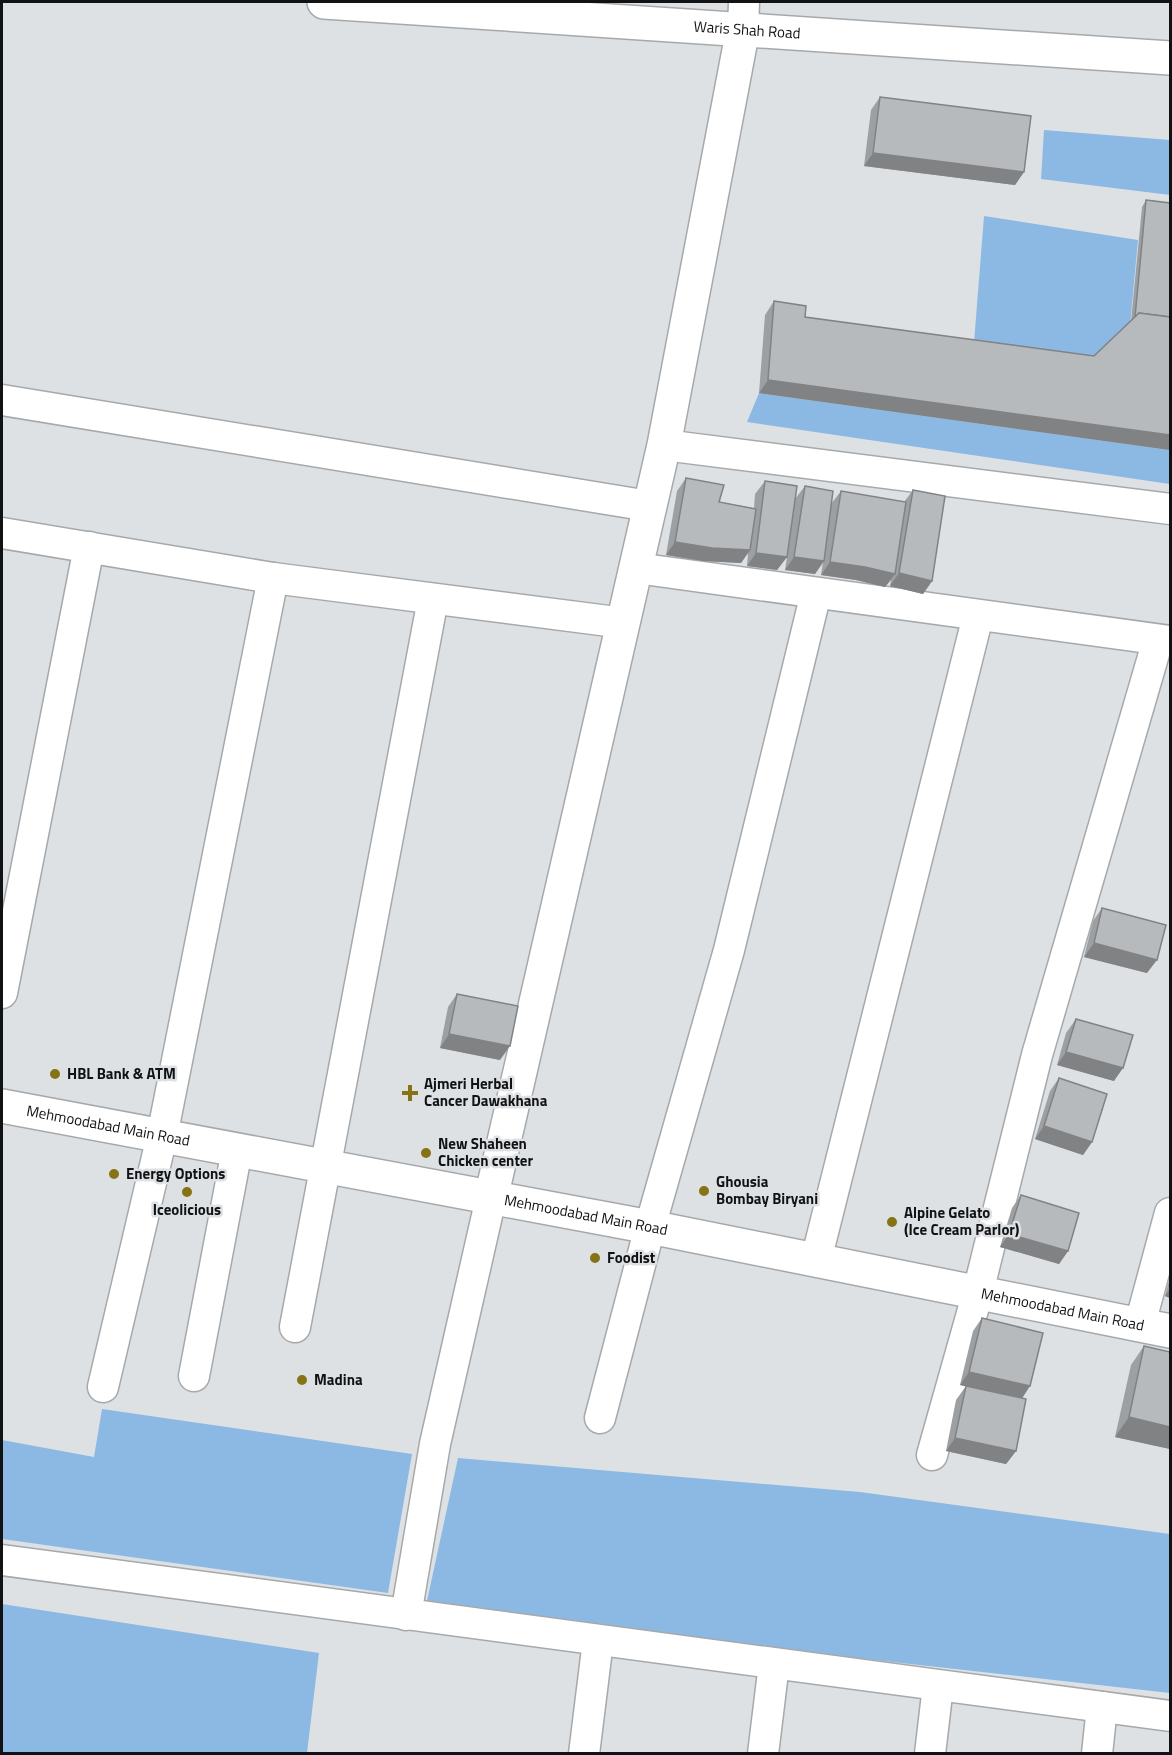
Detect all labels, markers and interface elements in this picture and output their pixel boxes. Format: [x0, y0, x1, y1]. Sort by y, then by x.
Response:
street label: Waris Shah Road [693, 14, 801, 45]
place label: HBL Bank & ATM [67, 1062, 176, 1085]
marker: HBL Bank & ATM [48, 1067, 62, 1081]
place label: Ajmeri Herbal Cancer Dawakhana [424, 1072, 548, 1112]
marker: Ajmeri Herbal Cancer Dawakhana [401, 1084, 419, 1102]
street label: Mehmoodabad Main Road [25, 1099, 192, 1152]
place label: New Shaheen Chicken center [438, 1132, 534, 1172]
marker: New Shaheen Chicken center [419, 1146, 433, 1160]
place label: Energy Options [126, 1162, 225, 1185]
marker: Energy Options [107, 1167, 121, 1181]
place label: Ghousia Bombay Biryani [716, 1170, 818, 1210]
marker: Ghousia Bombay Biryani [697, 1184, 711, 1198]
marker: Iceolicious [180, 1185, 194, 1199]
street label: Mehmoodabad Main Road [502, 1188, 670, 1241]
place label: Iceolicious [153, 1198, 221, 1221]
place label: Alpine Gelato (Ice Cream Parlor) [904, 1201, 1020, 1241]
marker: Alpine Gelato (Ice Cream Parlor) [885, 1215, 899, 1229]
place label: Foodist [607, 1246, 656, 1269]
marker: Foodist [588, 1251, 602, 1265]
street label: Mehmoodabad Main Road [979, 1281, 1146, 1337]
place label: Madina [314, 1368, 363, 1391]
marker: Madina [295, 1373, 309, 1387]

